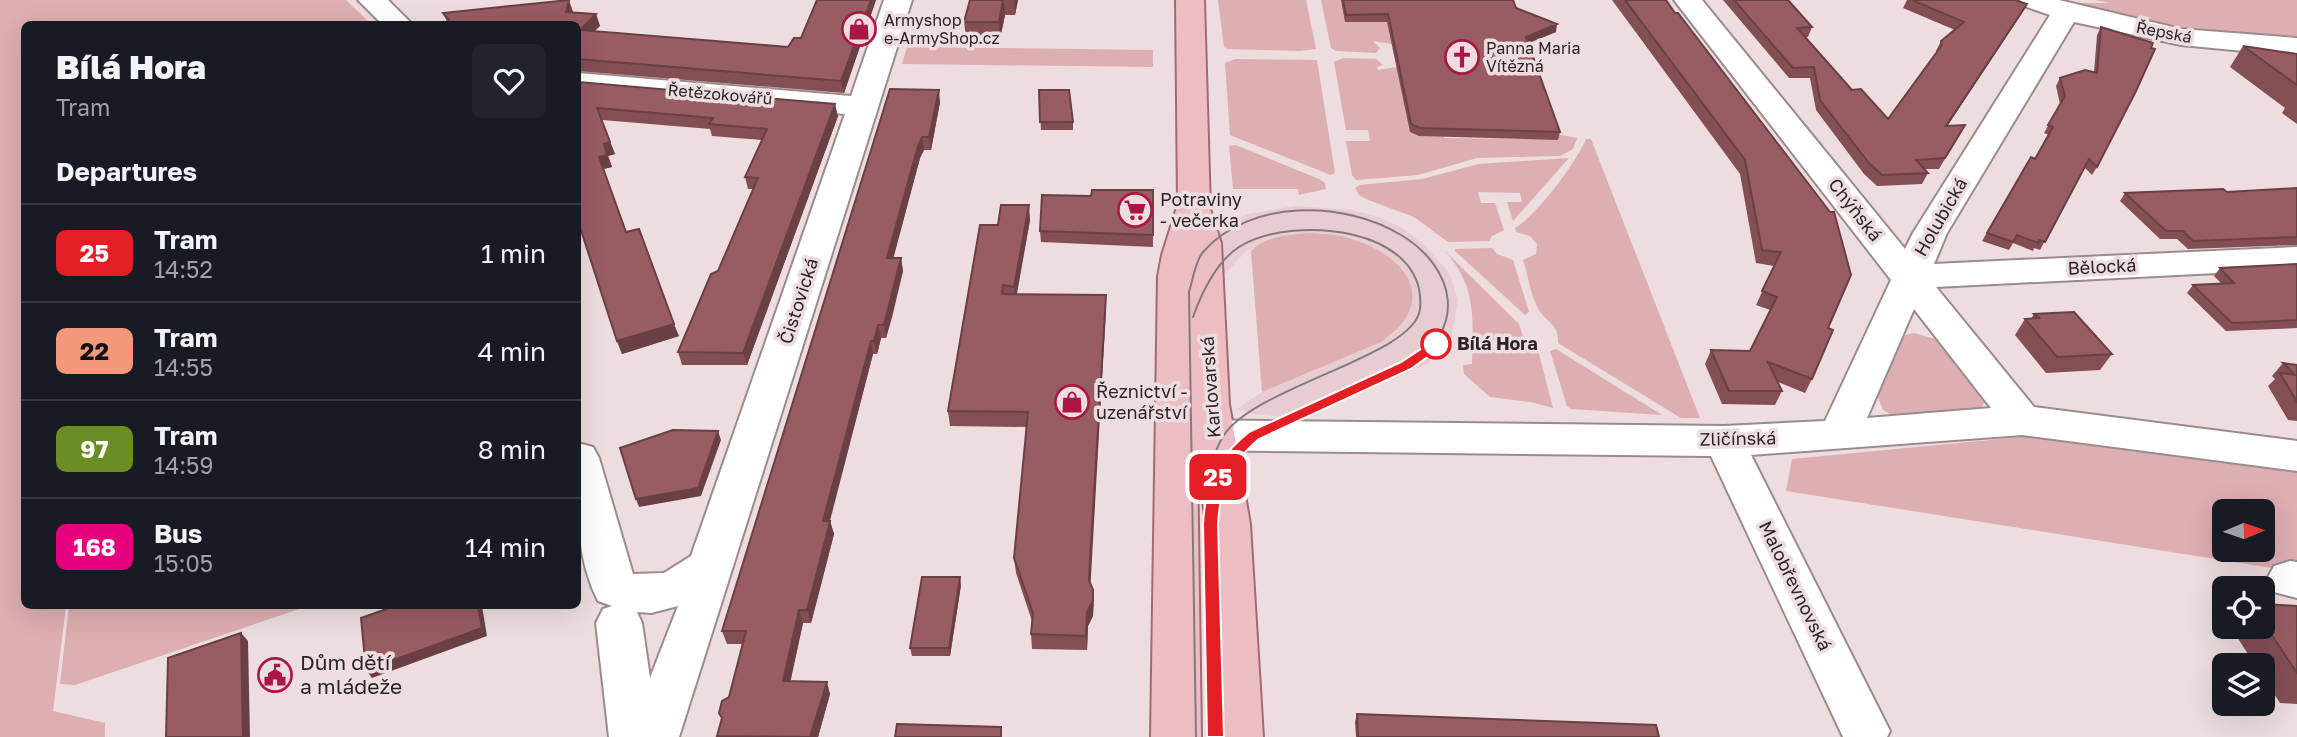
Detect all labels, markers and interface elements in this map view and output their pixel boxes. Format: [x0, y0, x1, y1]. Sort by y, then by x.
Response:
shop icon: Armyshop e-ArmyShop.cz [840, 10, 878, 48]
place label: Armyshop e-ArmyShop.cz [884, 10, 1000, 48]
street label: Řepská [2134, 17, 2194, 47]
church icon: Panna Maria Vítězná [1443, 38, 1481, 76]
place label: Panna Maria Vítězná [1486, 38, 1580, 76]
button: heart [472, 44, 546, 118]
text: Bílá Hora [56, 47, 206, 86]
street label: Řetězokovářů [667, 79, 773, 109]
text: Tram [56, 93, 110, 121]
text: Departures [56, 156, 197, 187]
street label: Holubická [1909, 173, 1971, 260]
street label: Chýňská [1824, 174, 1887, 245]
place label: Potraviny - večerka [1160, 188, 1242, 231]
supermarket icon: Potraviny - večerka [1116, 191, 1154, 229]
text: Tram [154, 224, 217, 255]
text: 25 [80, 238, 109, 267]
text: 1 min [481, 238, 546, 269]
street label: Bělocká [2067, 253, 2137, 279]
text: 14:52 [154, 255, 213, 283]
street label: Čistovická [774, 255, 822, 346]
text: Tram [154, 322, 217, 353]
marker: Bílá Hora [1421, 329, 1451, 359]
place label: Bílá Hora [1457, 332, 1538, 354]
street label: Karlovarská [1195, 335, 1225, 439]
text: 22 [80, 336, 109, 365]
text: 4 min [478, 336, 546, 367]
text: 14:55 [154, 353, 213, 381]
place label: Řeznictví - uzenářství [1096, 380, 1188, 423]
shop icon: Řeznictví - uzenářství [1053, 383, 1091, 421]
text: Tram [154, 420, 217, 451]
street label: Zličínská [1699, 426, 1777, 450]
text: 97 [80, 434, 109, 463]
text: 8 min [478, 434, 546, 465]
text: 14:59 [154, 451, 213, 479]
line badge: 25 [1186, 454, 1250, 500]
text: 25 [1203, 462, 1233, 491]
north arrow [2212, 499, 2275, 562]
map controls [2212, 499, 2275, 716]
street label: Malobřevnovská [1755, 517, 1837, 654]
text: Bus [154, 518, 202, 549]
text: 168 [73, 532, 116, 561]
text: 14 min [465, 532, 546, 563]
text: 15:05 [154, 549, 213, 577]
button: locate [2212, 576, 2275, 639]
place label: Dům dětí a mládeže [300, 649, 402, 699]
button: layers [2212, 653, 2275, 716]
public building icon: Dům dětí a mládeže [256, 656, 294, 694]

